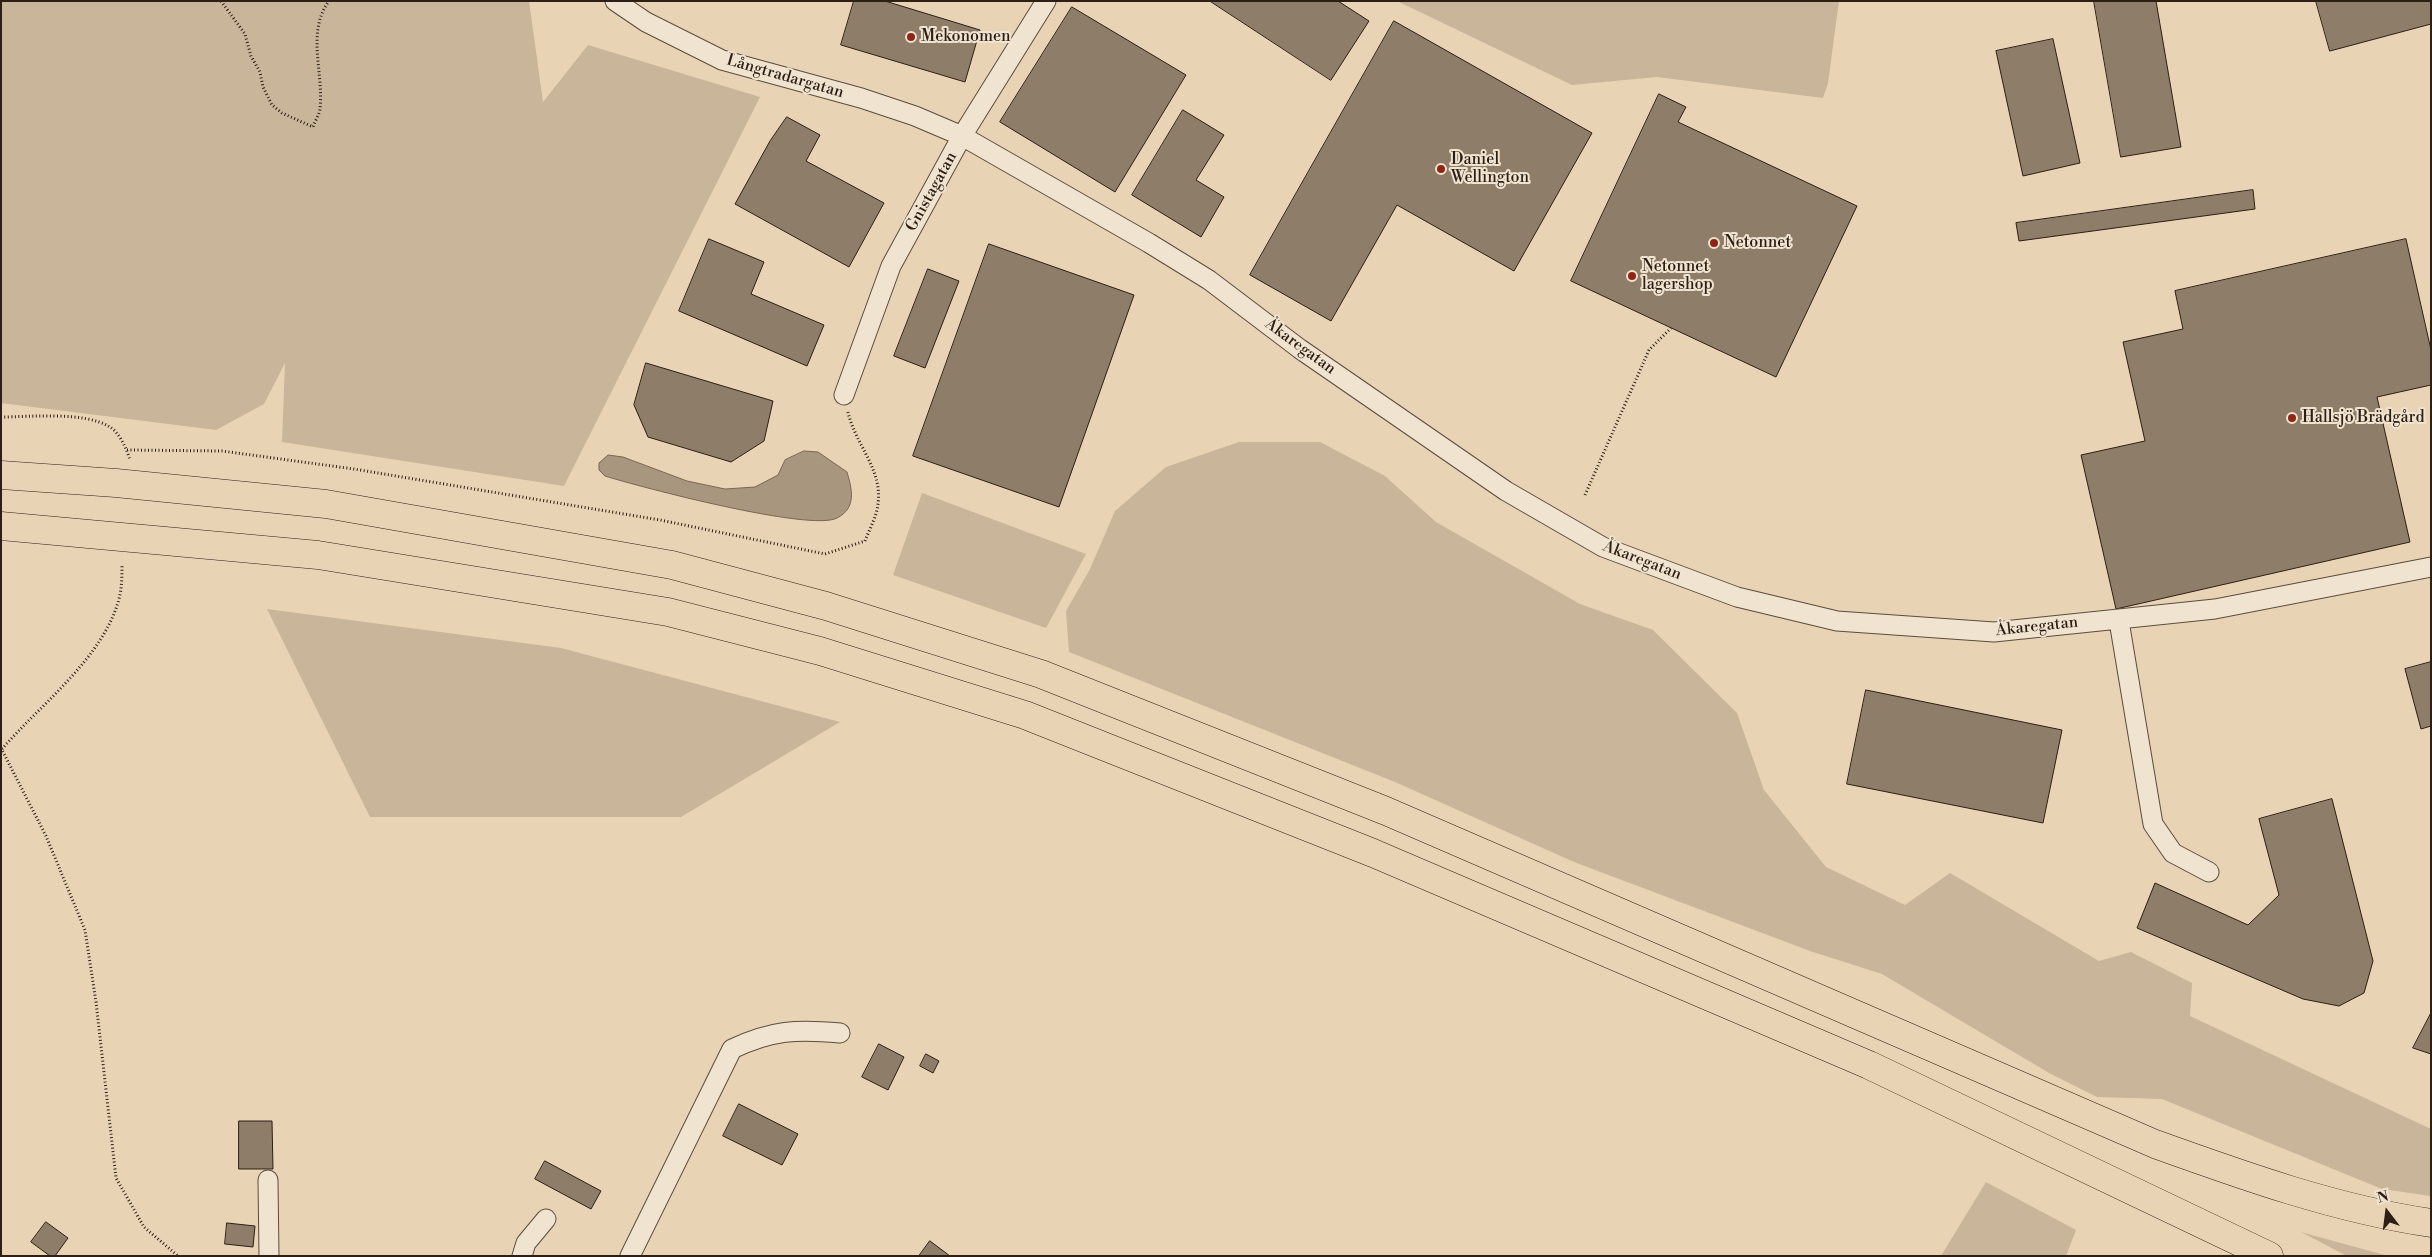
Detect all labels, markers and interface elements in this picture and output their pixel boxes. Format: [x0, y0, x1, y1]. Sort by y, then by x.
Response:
place label: Mekonomen [921, 27, 1011, 47]
marker: Mekonomen [905, 31, 917, 43]
street label: Långtradargatan [724, 51, 846, 103]
street label: Gnistagatan [902, 149, 962, 235]
place label: Daniel Wellington [1451, 150, 1529, 188]
marker: Daniel Wellington [1435, 163, 1447, 175]
place label: Netonnet [1724, 233, 1791, 253]
marker: Netonnet [1708, 237, 1720, 249]
place label: Netonnet lagershop [1642, 257, 1713, 295]
marker: Netonnet lagershop [1626, 270, 1638, 282]
street label: Åkaregatan [1261, 315, 1339, 379]
place label: Hallsjö Brädgård [2302, 408, 2424, 428]
marker: Hallsjö Brädgård [2286, 412, 2298, 424]
street label: Åkaregatan [1600, 537, 1684, 585]
street label: Åkaregatan [1995, 613, 2079, 641]
north arrow [2362, 1187, 2412, 1237]
text: N [2375, 1187, 2391, 1208]

